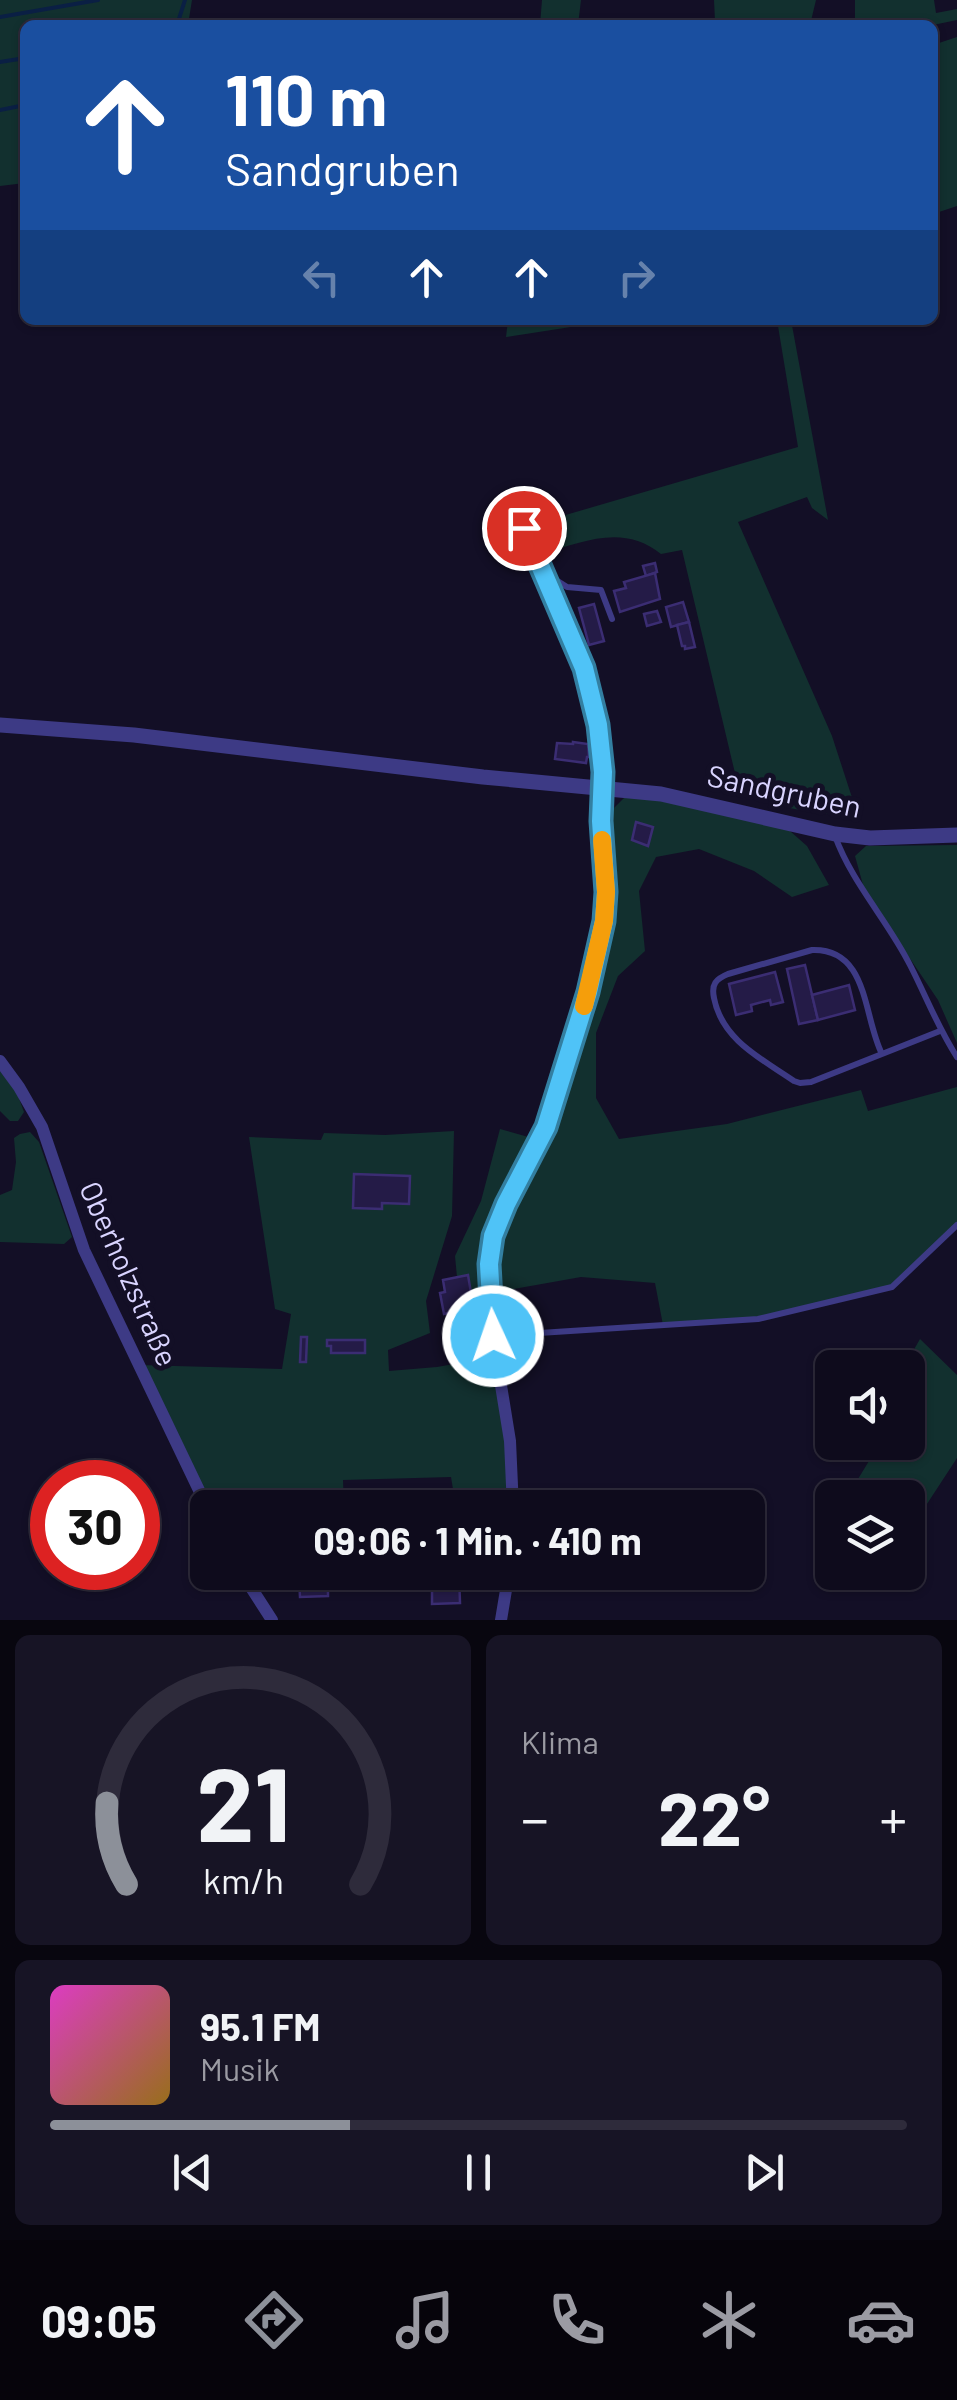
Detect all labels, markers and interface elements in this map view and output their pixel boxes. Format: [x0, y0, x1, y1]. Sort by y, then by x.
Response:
text: 110 m [225, 56, 387, 140]
icon: ahead [60, 60, 190, 190]
text: Sandgruben [225, 141, 460, 195]
icon: left [294, 250, 349, 305]
icon: ahead [399, 250, 454, 305]
icon: ahead [504, 250, 559, 305]
icon: right [609, 250, 664, 305]
pin [482, 486, 567, 571]
icon: arrive [497, 501, 552, 556]
street label: Sandgruben [704, 756, 865, 824]
street label: Oberholzstraße [73, 1175, 187, 1371]
position arrow [441, 1284, 545, 1388]
map controls [815, 1350, 925, 1590]
button: sound [815, 1350, 925, 1460]
speed limit sign: 30 [30, 1460, 160, 1590]
button: layers [815, 1480, 925, 1590]
text: 09:06 · 1 Min. · 410 m [313, 1517, 642, 1563]
text: Klima [521, 1722, 599, 1760]
text: 21 [196, 1738, 290, 1863]
text: 22° [658, 1771, 770, 1861]
text: − [521, 1784, 549, 1850]
text: + [879, 1784, 907, 1850]
text: km/h [203, 1858, 283, 1901]
text: 95.1 FM [200, 2003, 320, 2049]
text: Musik [200, 2049, 280, 2087]
icon: previous [165, 2145, 220, 2200]
icon: pause [451, 2145, 506, 2200]
icon: next [737, 2145, 792, 2200]
icon: directions [239, 2285, 309, 2355]
icon: music [390, 2285, 460, 2355]
icon: phone [542, 2285, 612, 2355]
icon: climate [694, 2285, 764, 2355]
icon: car [846, 2285, 916, 2355]
text: 09:05 [41, 2293, 157, 2347]

